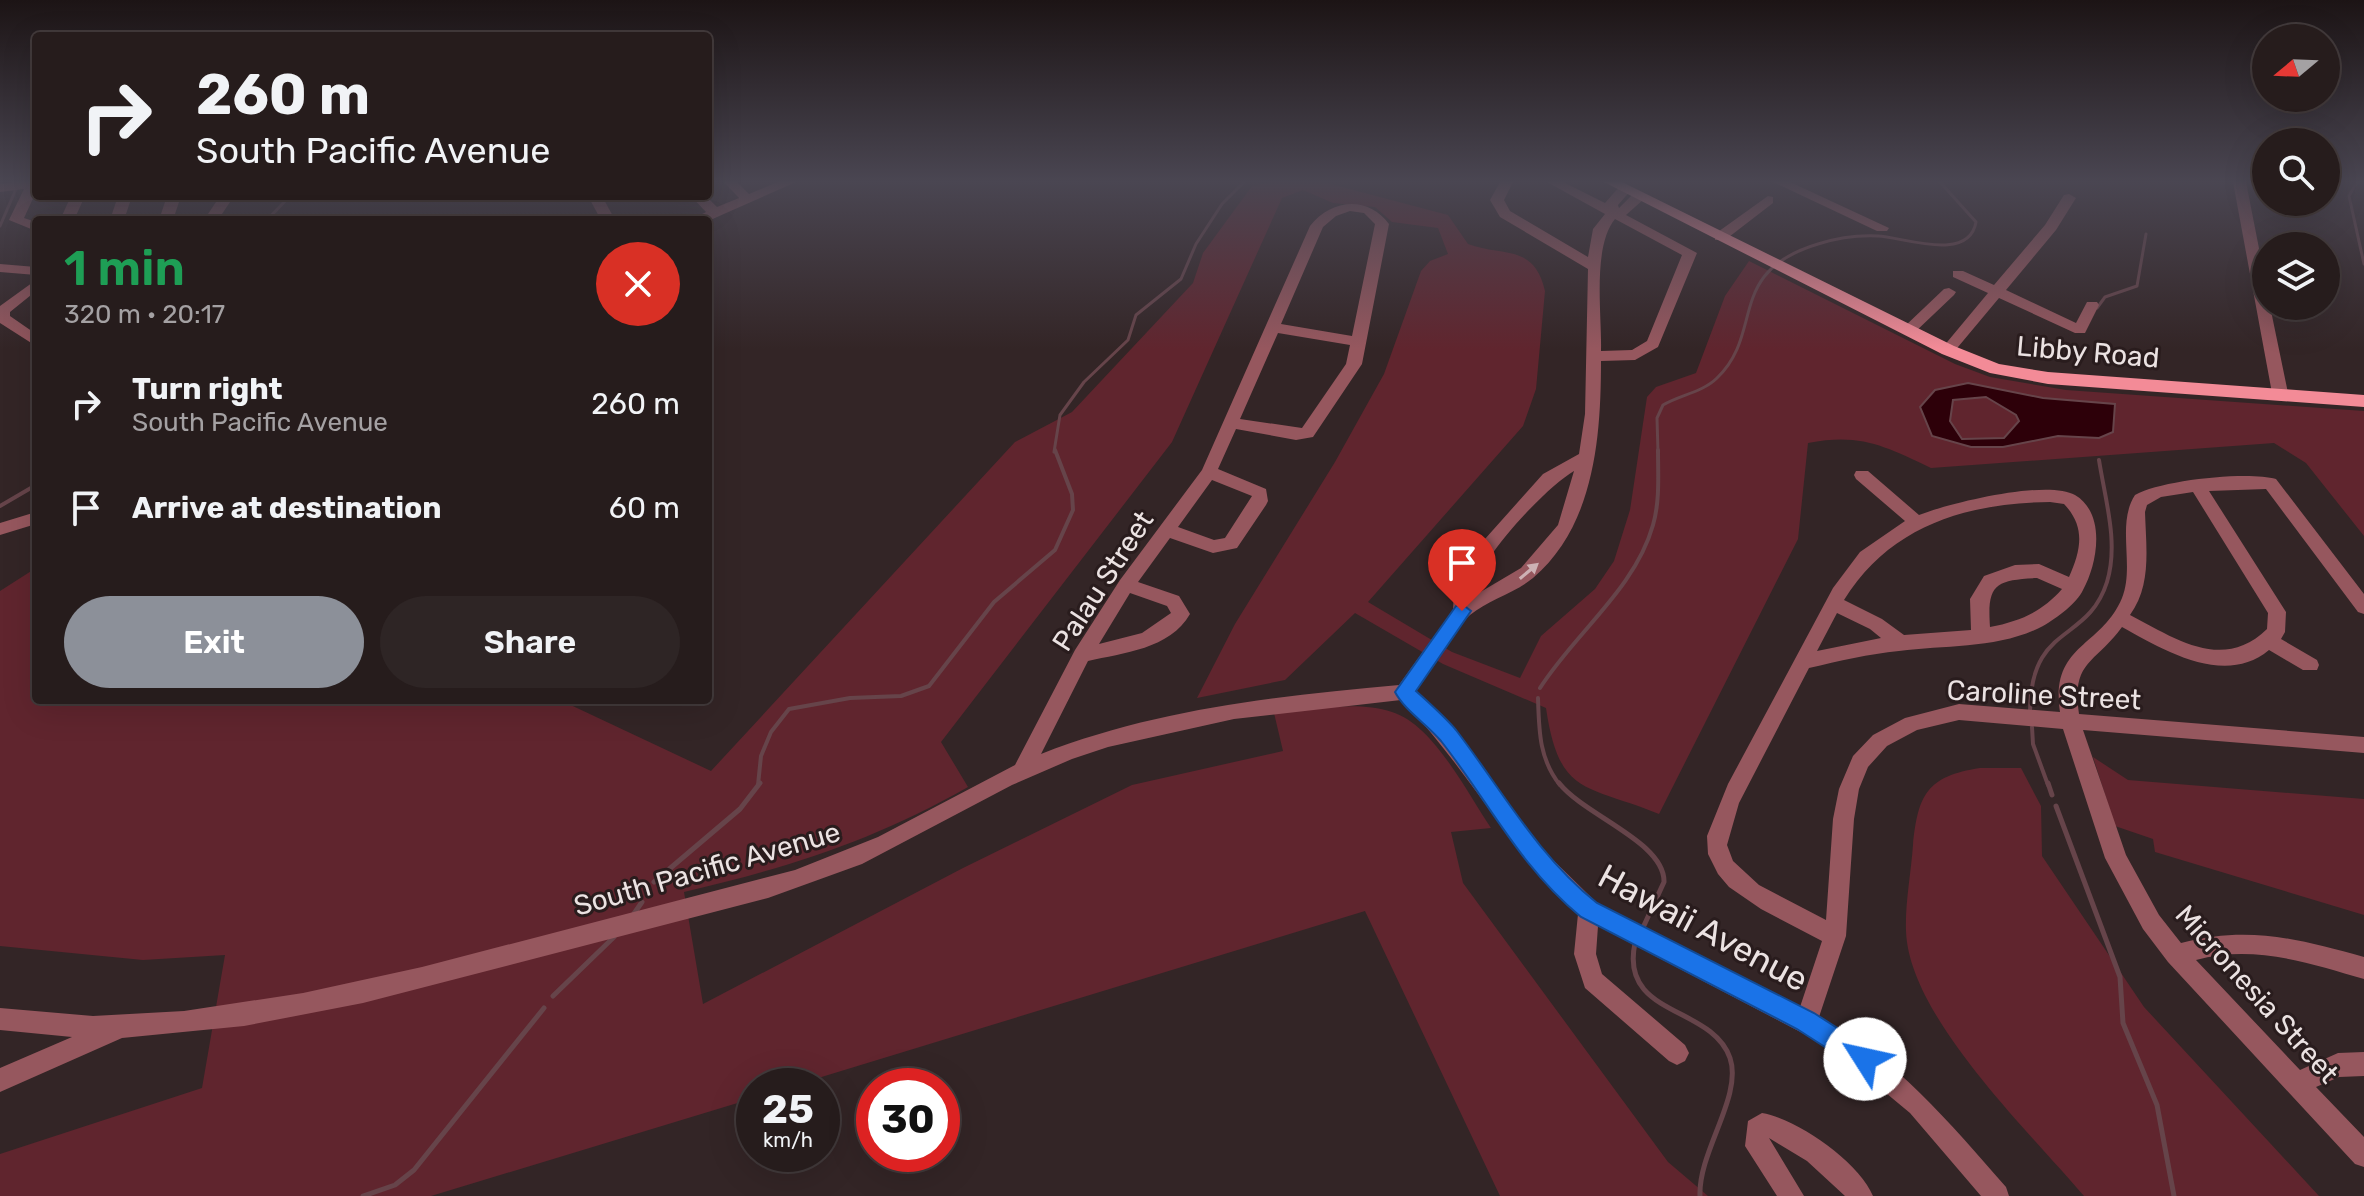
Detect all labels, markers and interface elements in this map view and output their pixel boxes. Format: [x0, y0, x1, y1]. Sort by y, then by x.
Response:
north arrow [2252, 24, 2340, 112]
map controls [2252, 24, 2340, 320]
text: 260 m [196, 62, 370, 128]
icon: right [64, 64, 168, 168]
button: search [2252, 128, 2340, 216]
text: South Pacific Avenue [196, 129, 550, 172]
button: layers [2252, 232, 2340, 320]
text: 1 min [64, 240, 185, 297]
button: close [596, 242, 680, 326]
text: 320 m · 20:17 [64, 299, 225, 330]
street label: Libby Road [2015, 329, 2161, 375]
text: Turn right [132, 371, 283, 407]
icon: right [64, 382, 108, 426]
text: 260 m [591, 386, 680, 422]
text: South Pacific Avenue [132, 407, 388, 438]
icon: arrive [64, 486, 108, 530]
text: Arrive at destination [132, 490, 442, 526]
text: 60 m [609, 490, 680, 526]
street label: Palau Street [1046, 505, 1160, 657]
pin [1428, 529, 1496, 611]
icon: arrive [1440, 541, 1484, 585]
one-way arrow [1518, 563, 1538, 580]
button: Exit [64, 596, 364, 688]
button: Share [380, 596, 680, 688]
street label: Caroline Street [1946, 673, 2142, 717]
street label: South Pacific Avenue [570, 815, 844, 923]
street label: Hawaii Avenue [1591, 856, 1815, 1000]
street label: Micronesia Street [2168, 898, 2346, 1090]
position arrow [1823, 1017, 1907, 1101]
speed limit sign: 30 [856, 1068, 960, 1172]
text: 25 [762, 1086, 814, 1133]
text: km/h [763, 1128, 813, 1152]

